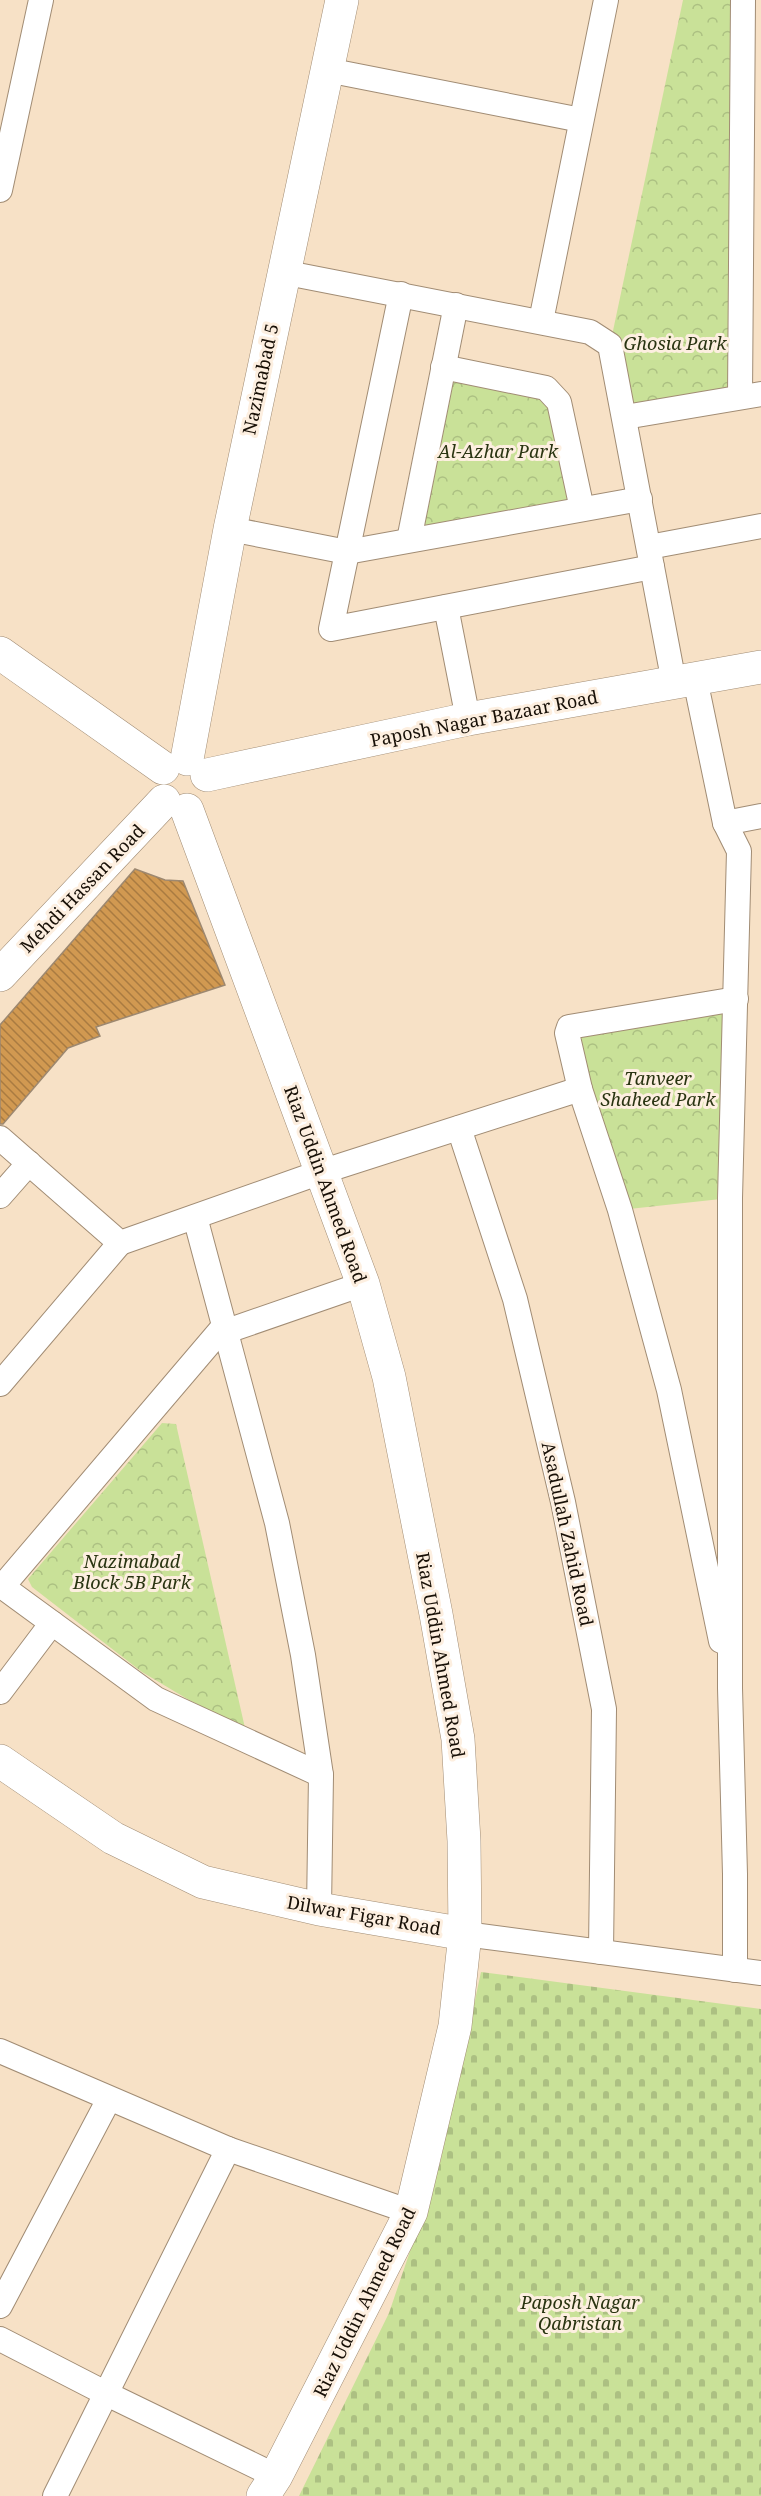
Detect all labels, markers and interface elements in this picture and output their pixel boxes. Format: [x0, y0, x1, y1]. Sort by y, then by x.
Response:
street label: Nazimabad 5 [237, 321, 283, 437]
park label: Ghosia Park [623, 331, 727, 355]
park label: Al-Azhar Park [436, 439, 559, 463]
street label: Paposh Nagar Bazaar Road [368, 684, 600, 752]
street label: Mehdi Hassan Road [14, 819, 150, 957]
park label: Tanveer Shaheed Park [601, 1066, 716, 1111]
street label: Riaz Uddin Ahmed Road [279, 1082, 373, 1286]
street label: Asadullah Zahid Road [537, 1440, 599, 1628]
park label: Nazimabad Block 5B Park [72, 1549, 192, 1594]
street label: Riaz Uddin Ahmed Road [411, 1550, 471, 1760]
street label: Dilwar Figar Road [285, 1890, 443, 1940]
street label: Riaz Uddin Ahmed Road [308, 2203, 420, 2401]
park label: Paposh Nagar Qabristan [519, 2290, 640, 2335]

